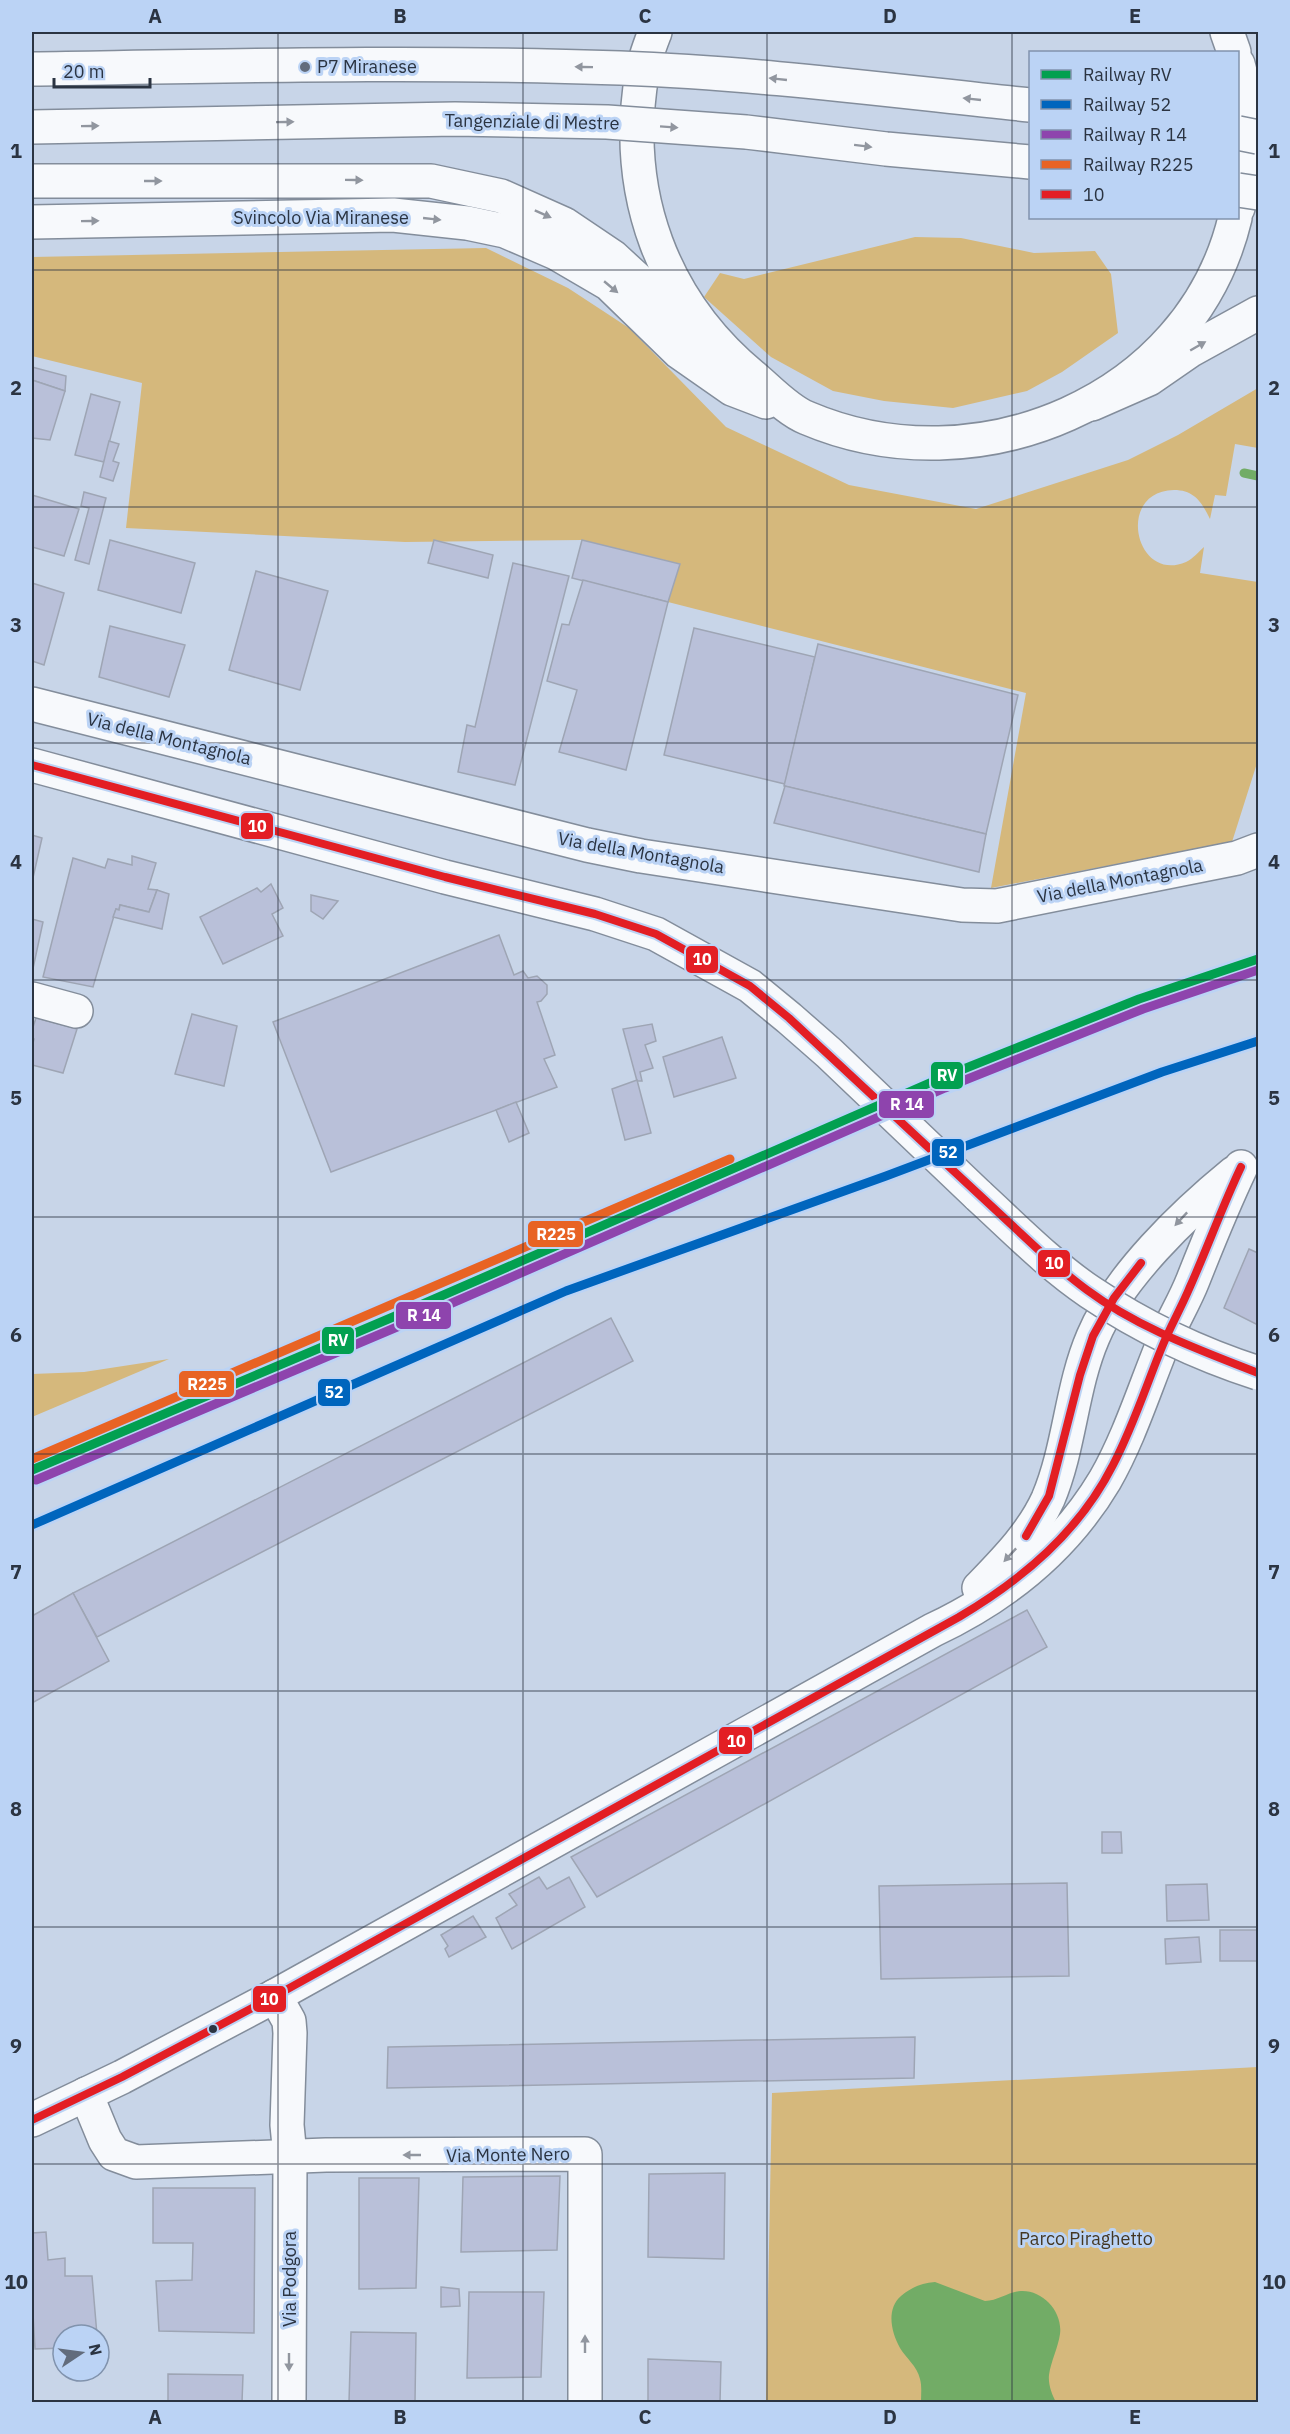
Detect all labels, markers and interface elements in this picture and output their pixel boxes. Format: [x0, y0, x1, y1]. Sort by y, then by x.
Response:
text: A [148, 2, 162, 29]
text: B [393, 2, 407, 29]
text: C [638, 2, 652, 29]
text: D [883, 2, 897, 29]
text: E [1129, 2, 1141, 29]
scale bar [54, 51, 150, 89]
legend [1029, 51, 1239, 219]
place label: P7 Miranese [317, 55, 417, 78]
text: 20 m [63, 60, 105, 83]
marker: P7 Miranese [298, 60, 312, 74]
one-way arrow [574, 62, 593, 72]
text: Railway RV [1083, 63, 1172, 86]
one-way arrow [769, 74, 788, 84]
text: Railway 52 [1083, 93, 1171, 116]
one-way arrow [963, 94, 982, 104]
street label: Tangenziale di Mestre [444, 108, 620, 135]
one-way arrow [275, 117, 294, 127]
one-way arrow [80, 121, 99, 131]
one-way arrow [659, 122, 678, 132]
text: Railway R 14 [1083, 123, 1187, 146]
text: 1 [10, 137, 22, 164]
text: 1 [1268, 137, 1280, 164]
one-way arrow [853, 141, 872, 151]
text: Railway R225 [1083, 153, 1194, 176]
one-way arrow [344, 175, 363, 185]
one-way arrow [143, 176, 162, 186]
text: 10 [1083, 183, 1105, 206]
street label: Svincolo Via Miranese [233, 206, 409, 229]
one-way arrow [535, 210, 552, 219]
one-way arrow [422, 214, 441, 224]
one-way arrow [80, 216, 99, 226]
one-way arrow [603, 281, 619, 294]
one-way arrow [1190, 341, 1207, 351]
text: 2 [10, 374, 22, 401]
text: 2 [1268, 374, 1280, 401]
text: 3 [10, 611, 22, 638]
text: 3 [1268, 611, 1280, 638]
street label: Via della Montagnola [85, 707, 254, 770]
line badge: 10 [240, 812, 274, 840]
text: 10 [247, 816, 267, 836]
street label: Via della Montagnola [556, 827, 726, 879]
text: 4 [10, 848, 22, 875]
text: 4 [1268, 848, 1280, 875]
street label: Via della Montagnola [1035, 853, 1205, 908]
line badge: 10 [685, 945, 719, 974]
text: 10 [692, 949, 712, 969]
line badge: RV [930, 1061, 964, 1090]
text: RV [937, 1065, 958, 1085]
text: 5 [10, 1084, 22, 1111]
text: 5 [1268, 1084, 1280, 1111]
line badge: R 14 [878, 1090, 935, 1119]
text: R 14 [890, 1094, 924, 1114]
line badge: 52 [931, 1138, 965, 1167]
text: 52 [938, 1142, 958, 1162]
one-way arrow [1174, 1212, 1188, 1227]
line badge: R225 [527, 1220, 584, 1248]
text: R225 [536, 1224, 576, 1244]
line badge: 10 [1037, 1249, 1071, 1278]
text: 10 [1044, 1253, 1064, 1273]
line badge: R 14 [395, 1301, 452, 1330]
text: R 14 [407, 1305, 441, 1325]
text: 6 [10, 1321, 22, 1348]
text: 6 [1268, 1321, 1280, 1348]
line badge: RV [321, 1326, 355, 1355]
text: RV [328, 1330, 349, 1350]
line badge: R225 [178, 1370, 235, 1398]
text: R225 [187, 1374, 227, 1394]
line badge: 52 [317, 1378, 351, 1407]
text: 52 [324, 1382, 344, 1402]
one-way arrow [1004, 1547, 1017, 1562]
text: 7 [10, 1558, 22, 1585]
text: 7 [1268, 1558, 1280, 1585]
line badge: 10 [718, 1726, 753, 1755]
text: 10 [726, 1731, 746, 1751]
text: 8 [10, 1795, 22, 1822]
text: 8 [1268, 1795, 1280, 1822]
line badge: 10 [252, 1985, 287, 2013]
text: 10 [259, 1989, 279, 2009]
unlabelled marker [207, 2023, 219, 2035]
text: 9 [10, 2032, 22, 2059]
text: 9 [1268, 2032, 1280, 2059]
street label: Via Monte Nero [446, 2142, 570, 2167]
one-way arrow [403, 2150, 422, 2160]
park label: Parco Piraghetto [1019, 2227, 1153, 2250]
street label: Via Podgora [278, 2231, 301, 2327]
text: 10 [4, 2268, 28, 2295]
text: 10 [1262, 2268, 1286, 2295]
north arrow [51, 2323, 111, 2383]
one-way arrow [580, 2335, 590, 2354]
text: N [85, 2342, 107, 2358]
one-way arrow [284, 2352, 294, 2371]
text: A [148, 2403, 162, 2430]
text: B [393, 2403, 407, 2430]
text: C [638, 2403, 652, 2430]
text: D [883, 2403, 897, 2430]
text: E [1129, 2403, 1141, 2430]

